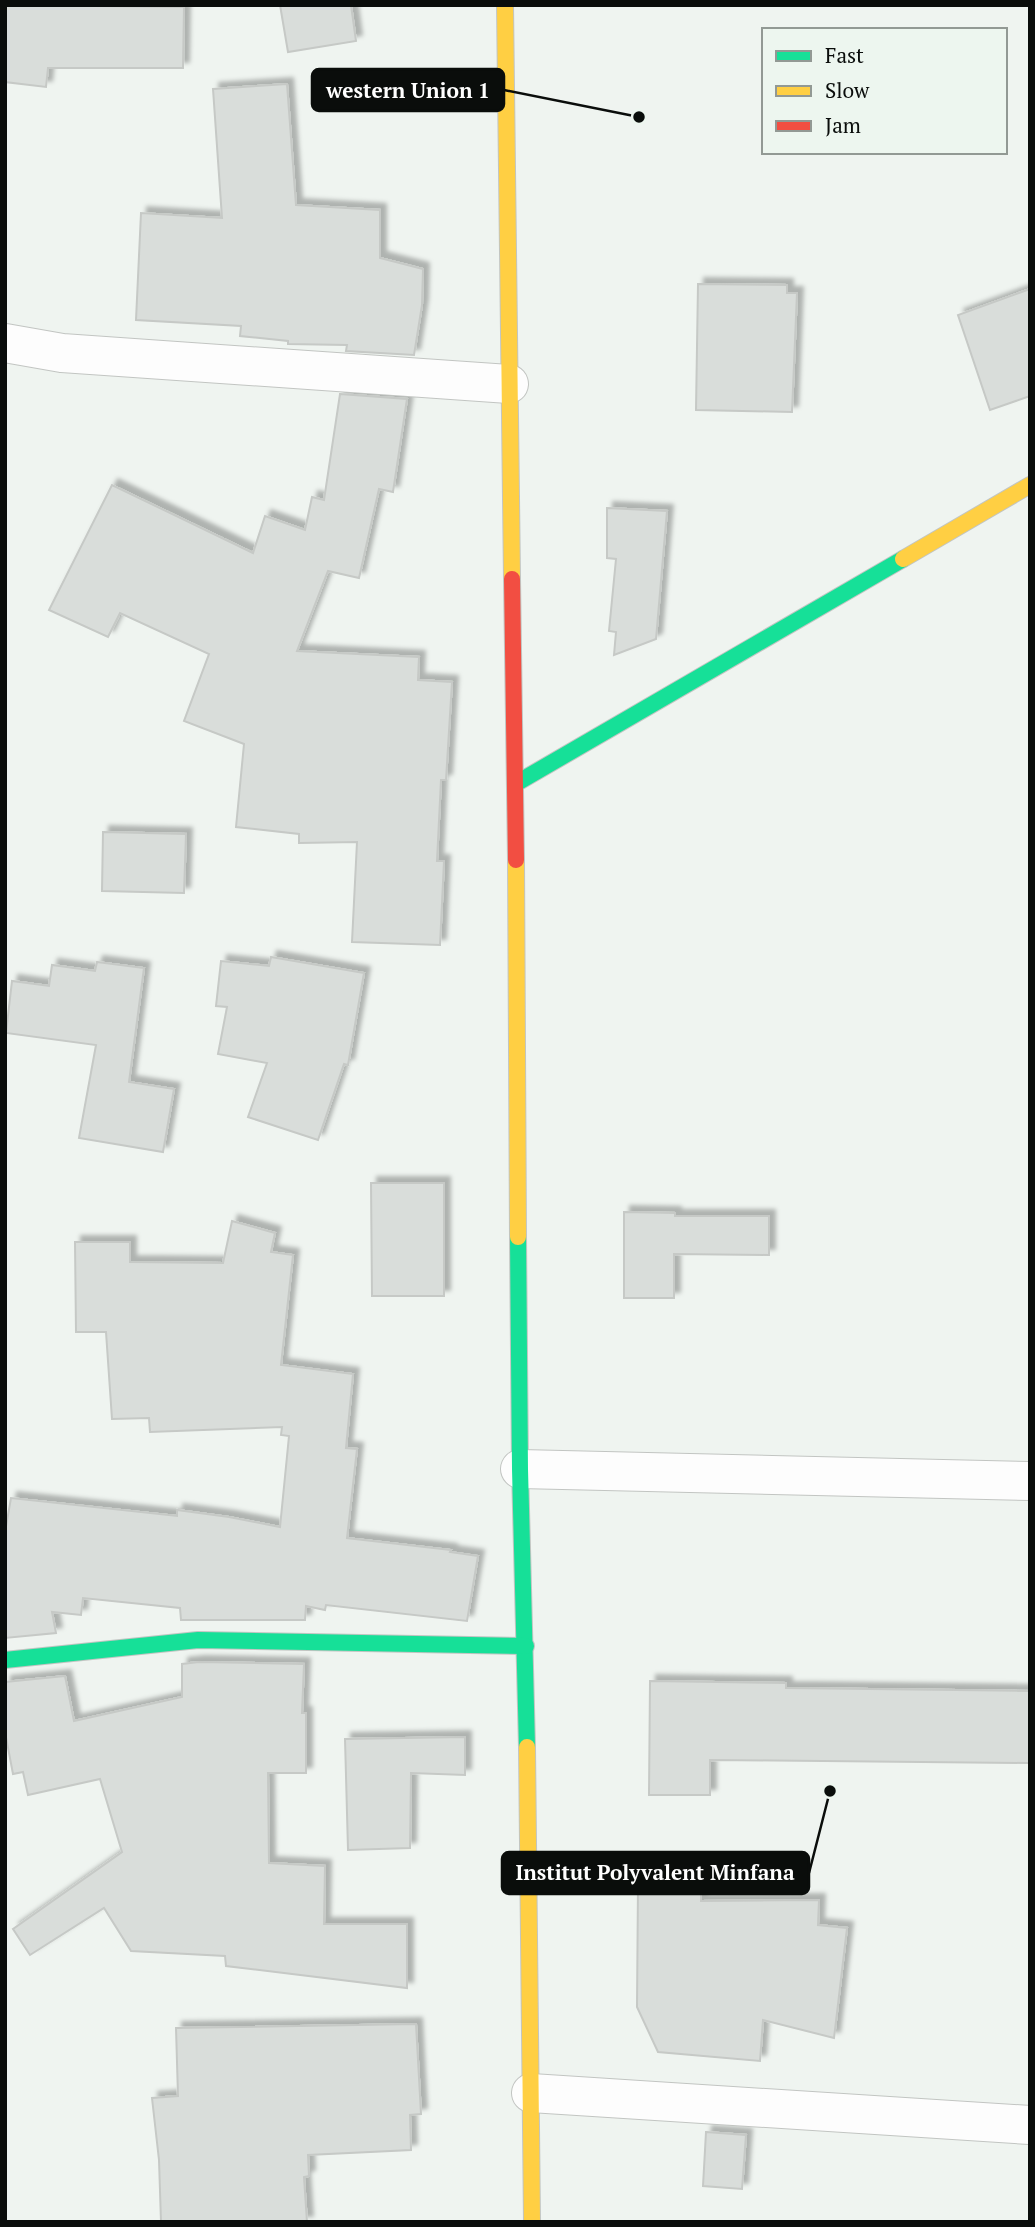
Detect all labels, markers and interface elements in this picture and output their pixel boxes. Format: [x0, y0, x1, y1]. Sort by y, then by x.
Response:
legend [762, 28, 1007, 154]
text: Fast [825, 41, 864, 69]
callout: western Union 1 [312, 69, 504, 111]
text: western Union 1 [325, 76, 490, 104]
text: Slow [825, 76, 870, 104]
text: Jam [825, 111, 861, 139]
callout: Institut Polyvalent Minfana [502, 1852, 809, 1894]
text: Institut Polyvalent Minfana [515, 1858, 795, 1886]

